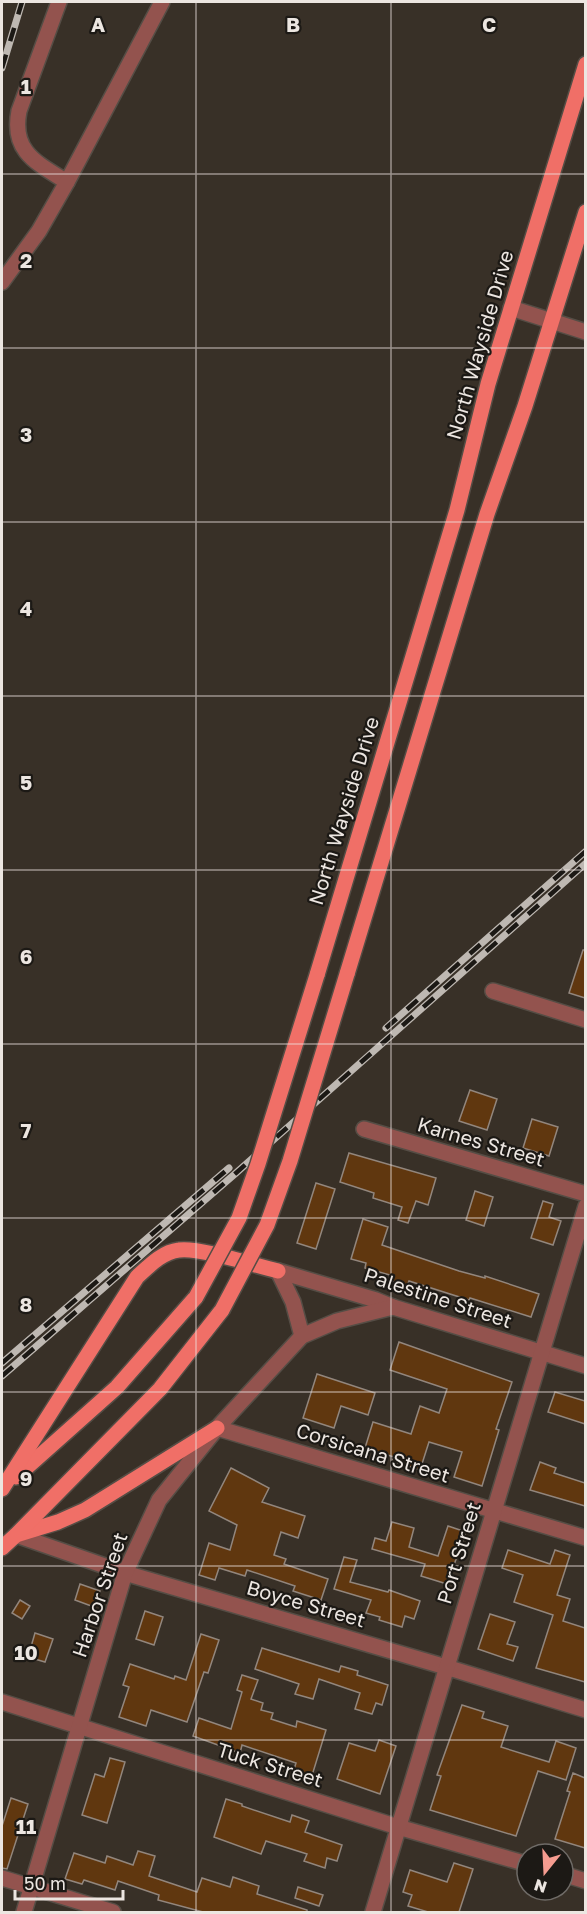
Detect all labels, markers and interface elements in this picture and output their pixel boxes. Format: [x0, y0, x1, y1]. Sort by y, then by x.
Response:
text: A [91, 12, 105, 36]
text: B [286, 12, 300, 36]
text: C [482, 12, 496, 36]
text: 1 [21, 74, 31, 98]
street label: North Wayside Drive [441, 247, 518, 442]
text: 2 [20, 248, 32, 272]
text: 3 [20, 422, 32, 446]
text: 4 [20, 596, 32, 620]
street label: North Wayside Drive [303, 714, 383, 908]
text: 5 [20, 770, 32, 794]
text: 6 [20, 944, 32, 968]
street label: Karnes Street [415, 1111, 548, 1171]
text: 7 [21, 1118, 32, 1142]
street label: Palestine Street [361, 1262, 515, 1332]
text: 8 [20, 1292, 32, 1316]
street label: Corsicana Street [294, 1417, 453, 1487]
text: 9 [20, 1466, 32, 1490]
street label: Port Street [431, 1499, 485, 1607]
street label: Harbor Street [66, 1529, 132, 1660]
street label: Boyce Street [244, 1575, 368, 1631]
text: 10 [14, 1640, 38, 1664]
street label: Tuck Street [215, 1737, 326, 1791]
text: 11 [16, 1814, 36, 1838]
north arrow [515, 1842, 575, 1902]
scale bar [15, 1863, 123, 1901]
text: 50 m [24, 1872, 66, 1894]
text: N [531, 1875, 549, 1898]

